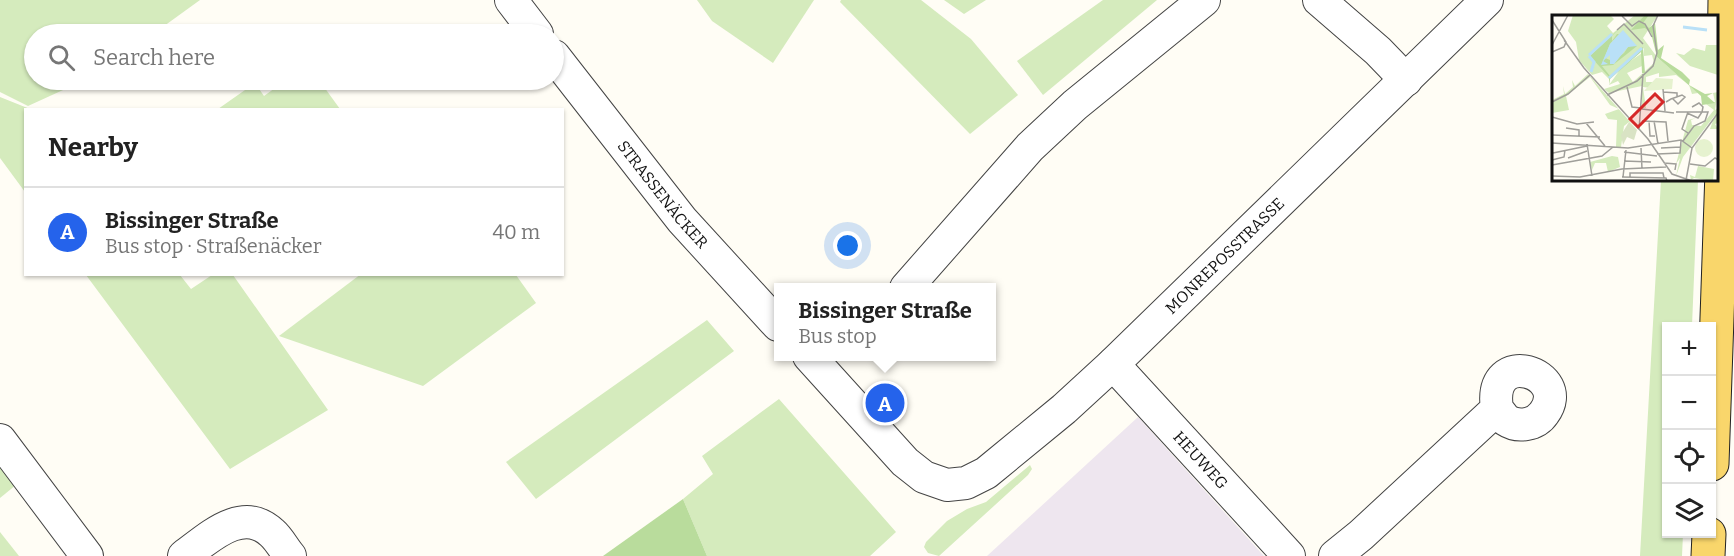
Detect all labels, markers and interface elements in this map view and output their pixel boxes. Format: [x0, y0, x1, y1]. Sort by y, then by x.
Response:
inset map [1552, 15, 1719, 182]
search box [24, 24, 564, 90]
icon: search [45, 41, 78, 74]
text: Search here [93, 44, 215, 71]
text: Nearby [48, 132, 138, 163]
street label: STRASSENÄCKER [614, 136, 713, 252]
street label: MONREPOSSTRASSE [1161, 193, 1288, 318]
text: Bissinger Straße [105, 207, 279, 234]
text: A [60, 220, 75, 244]
text: 40 m [492, 220, 540, 244]
your location [833, 231, 862, 260]
text: Bus stop · Straßenäcker [105, 234, 322, 258]
popup [774, 283, 996, 361]
text: Bissinger Straße [798, 297, 972, 324]
map controls [1662, 322, 1716, 538]
button: + [1662, 322, 1716, 376]
text: Bus stop [798, 324, 877, 348]
button: − [1662, 376, 1716, 430]
pin: A [866, 380, 904, 426]
street label: HEUWEG [1170, 427, 1232, 493]
button: locate [1662, 430, 1716, 484]
button: layers [1662, 484, 1716, 538]

